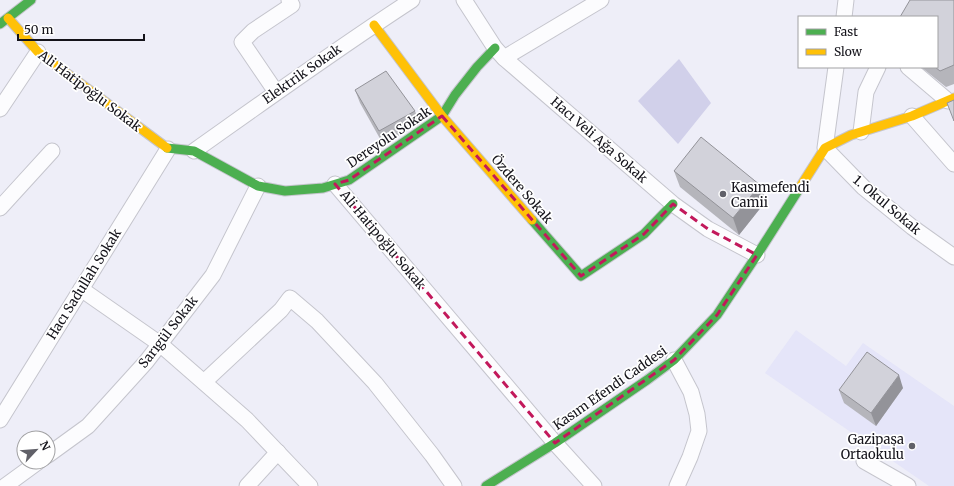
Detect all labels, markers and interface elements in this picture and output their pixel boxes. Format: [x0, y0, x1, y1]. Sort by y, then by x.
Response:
scale bar [18, 16, 144, 42]
legend [798, 16, 938, 68]
text: 50 m [24, 22, 53, 37]
text: Fast [834, 24, 858, 39]
street label: Elektrik Sokak [259, 40, 345, 108]
text: Slow [834, 44, 863, 59]
street label: Ali Hatipoğlu Sokak [34, 46, 146, 136]
street label: Hacı Veli Ağa Sokak [547, 93, 652, 187]
street label: Dereyolu Sokak [344, 102, 435, 171]
street label: Özdere Sokak [488, 151, 558, 227]
street label: 1. Okul Sokak [849, 172, 925, 239]
place label: Kasımefendi Camii [731, 179, 810, 211]
street label: Ali Hatipoğlu Sokak [336, 186, 430, 294]
marker: Kasımefendi Camii [718, 189, 728, 199]
street label: Hacı Sadullah Sokak [43, 225, 125, 343]
street label: Sarıgül Sokak [135, 292, 202, 371]
street label: Kasım Efendi Caddesi [550, 342, 670, 434]
north arrow [16, 430, 56, 470]
place label: Gazipaşa Ortaokulu [841, 431, 904, 463]
text: N [37, 439, 53, 453]
marker: Gazipaşa Ortaokulu [907, 441, 917, 451]

